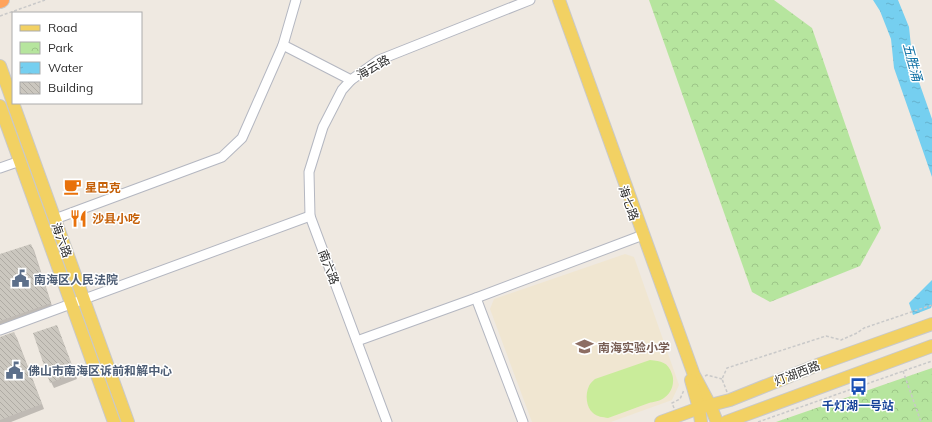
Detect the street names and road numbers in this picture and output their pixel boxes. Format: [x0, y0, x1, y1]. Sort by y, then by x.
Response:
street label: 海云路 [354, 52, 392, 82]
street label: 海七路 [616, 184, 642, 222]
street label: 海六路 [49, 221, 75, 259]
street label: 南六路 [316, 248, 342, 286]
street label: 灯湖西路 [772, 357, 822, 389]

